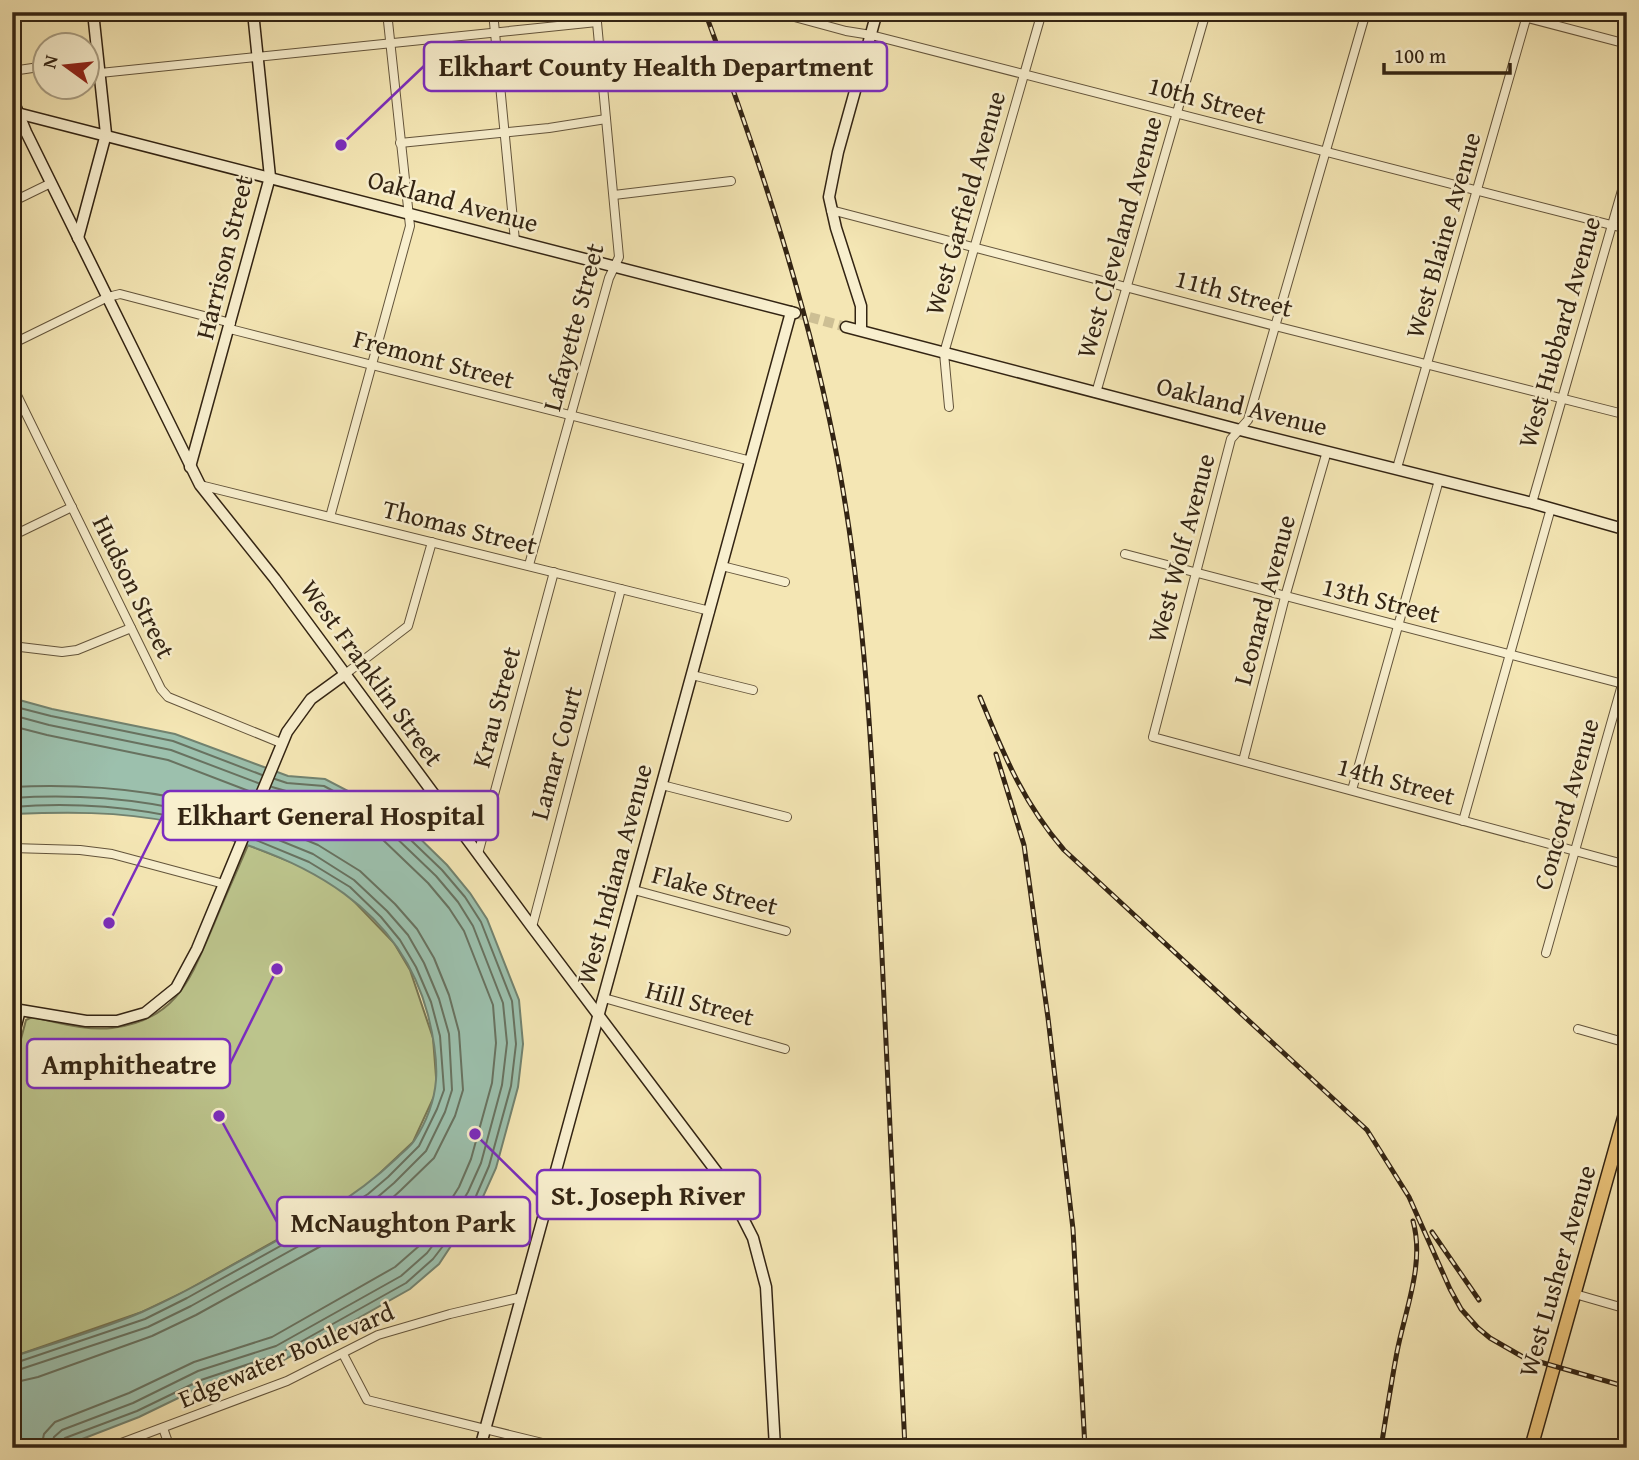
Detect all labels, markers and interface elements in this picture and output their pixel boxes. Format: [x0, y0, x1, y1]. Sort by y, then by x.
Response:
north arrow [32, 32, 102, 102]
scale bar [1384, 32, 1510, 76]
text: 100 m [1394, 40, 1446, 71]
callout: Elkhart County Health Department [424, 42, 887, 91]
text: Elkhart County Health Department [439, 45, 874, 86]
text: N [34, 52, 65, 71]
street label: 10th Street [1144, 65, 1270, 134]
street label: West Garfield Avenue [914, 86, 1015, 319]
street label: West Cleveland Avenue [1065, 111, 1172, 363]
street label: West Blaine Avenue [1394, 127, 1491, 342]
street label: Oakland Avenue [364, 159, 543, 242]
street label: Harrison Street [184, 171, 263, 343]
street label: West Hubbard Avenue [1507, 212, 1610, 452]
street label: Lafayette Street [531, 239, 614, 415]
street label: 11th Street [1171, 258, 1297, 327]
street label: Fremont Street [349, 318, 519, 399]
street label: Oakland Avenue [1153, 365, 1332, 446]
street label: West Wolf Avenue [1137, 449, 1224, 647]
street label: Thomas Street [379, 489, 541, 565]
street label: Hudson Street [83, 509, 186, 665]
street label: Leonard Avenue [1222, 510, 1305, 689]
street label: 13th Street [1318, 566, 1444, 633]
street label: West Franklin Street [291, 571, 454, 774]
street label: Krau Street [461, 642, 530, 772]
street label: Lamar Court [519, 682, 592, 824]
street label: Concord Avenue [1522, 714, 1609, 894]
street label: 14th Street [1333, 746, 1459, 815]
street label: West Indiana Avenue [565, 759, 662, 989]
callout: Elkhart General Hospital [163, 791, 498, 840]
text: Elkhart General Hospital [177, 794, 485, 835]
street label: Flake Street [648, 854, 782, 925]
street label: Hill Street [642, 969, 759, 1036]
callout: Amphitheatre [27, 1039, 230, 1088]
text: Amphitheatre [41, 1043, 217, 1084]
street label: West Lusher Avenue [1508, 1160, 1605, 1381]
callout: St. Joseph River [537, 1170, 760, 1219]
text: St. Joseph River [551, 1174, 745, 1215]
callout: McNaughton Park [277, 1197, 530, 1246]
text: McNaughton Park [290, 1201, 517, 1242]
street label: Edgewater Boulevard [172, 1291, 400, 1418]

